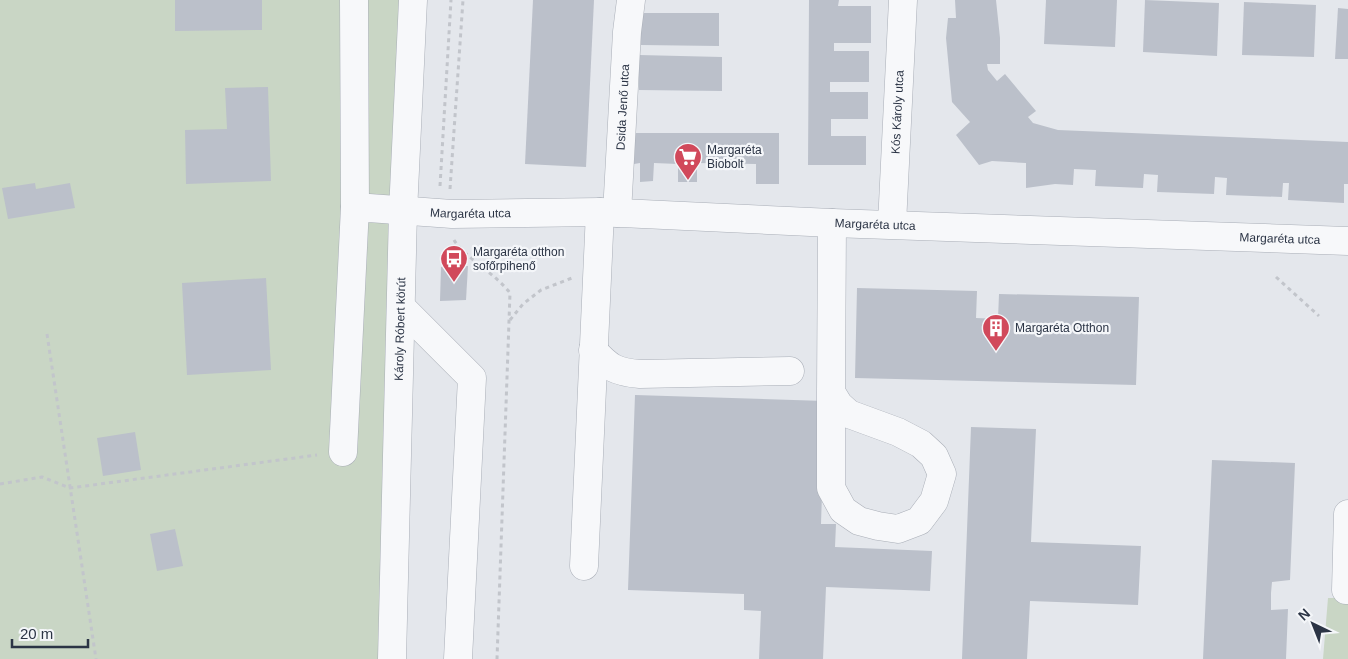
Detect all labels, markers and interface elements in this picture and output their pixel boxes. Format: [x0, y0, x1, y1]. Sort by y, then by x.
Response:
street label: Dsida Jenő utca [613, 63, 632, 151]
street label: Kós Károly utca [888, 69, 907, 155]
supermarket icon: Margaréta Biobolt [673, 142, 703, 181]
place label: Margaréta Biobolt [707, 143, 762, 171]
street label: Margaréta utca [430, 205, 511, 221]
street label: Margaréta utca [835, 216, 916, 233]
street label: Margaréta utca [1239, 230, 1321, 247]
bus stop icon: Margaréta otthon sofőrpihenő [439, 244, 469, 283]
place label: Margaréta otthon sofőrpihenő [473, 245, 564, 273]
street label: Károly Róbert körút [392, 277, 408, 381]
building icon: Margaréta Otthon [981, 313, 1011, 352]
place label: Margaréta Otthon [1015, 321, 1109, 335]
north arrow [1288, 599, 1338, 649]
text: N [1295, 605, 1313, 624]
scale bar [12, 616, 89, 648]
text: 20 m [20, 625, 53, 642]

